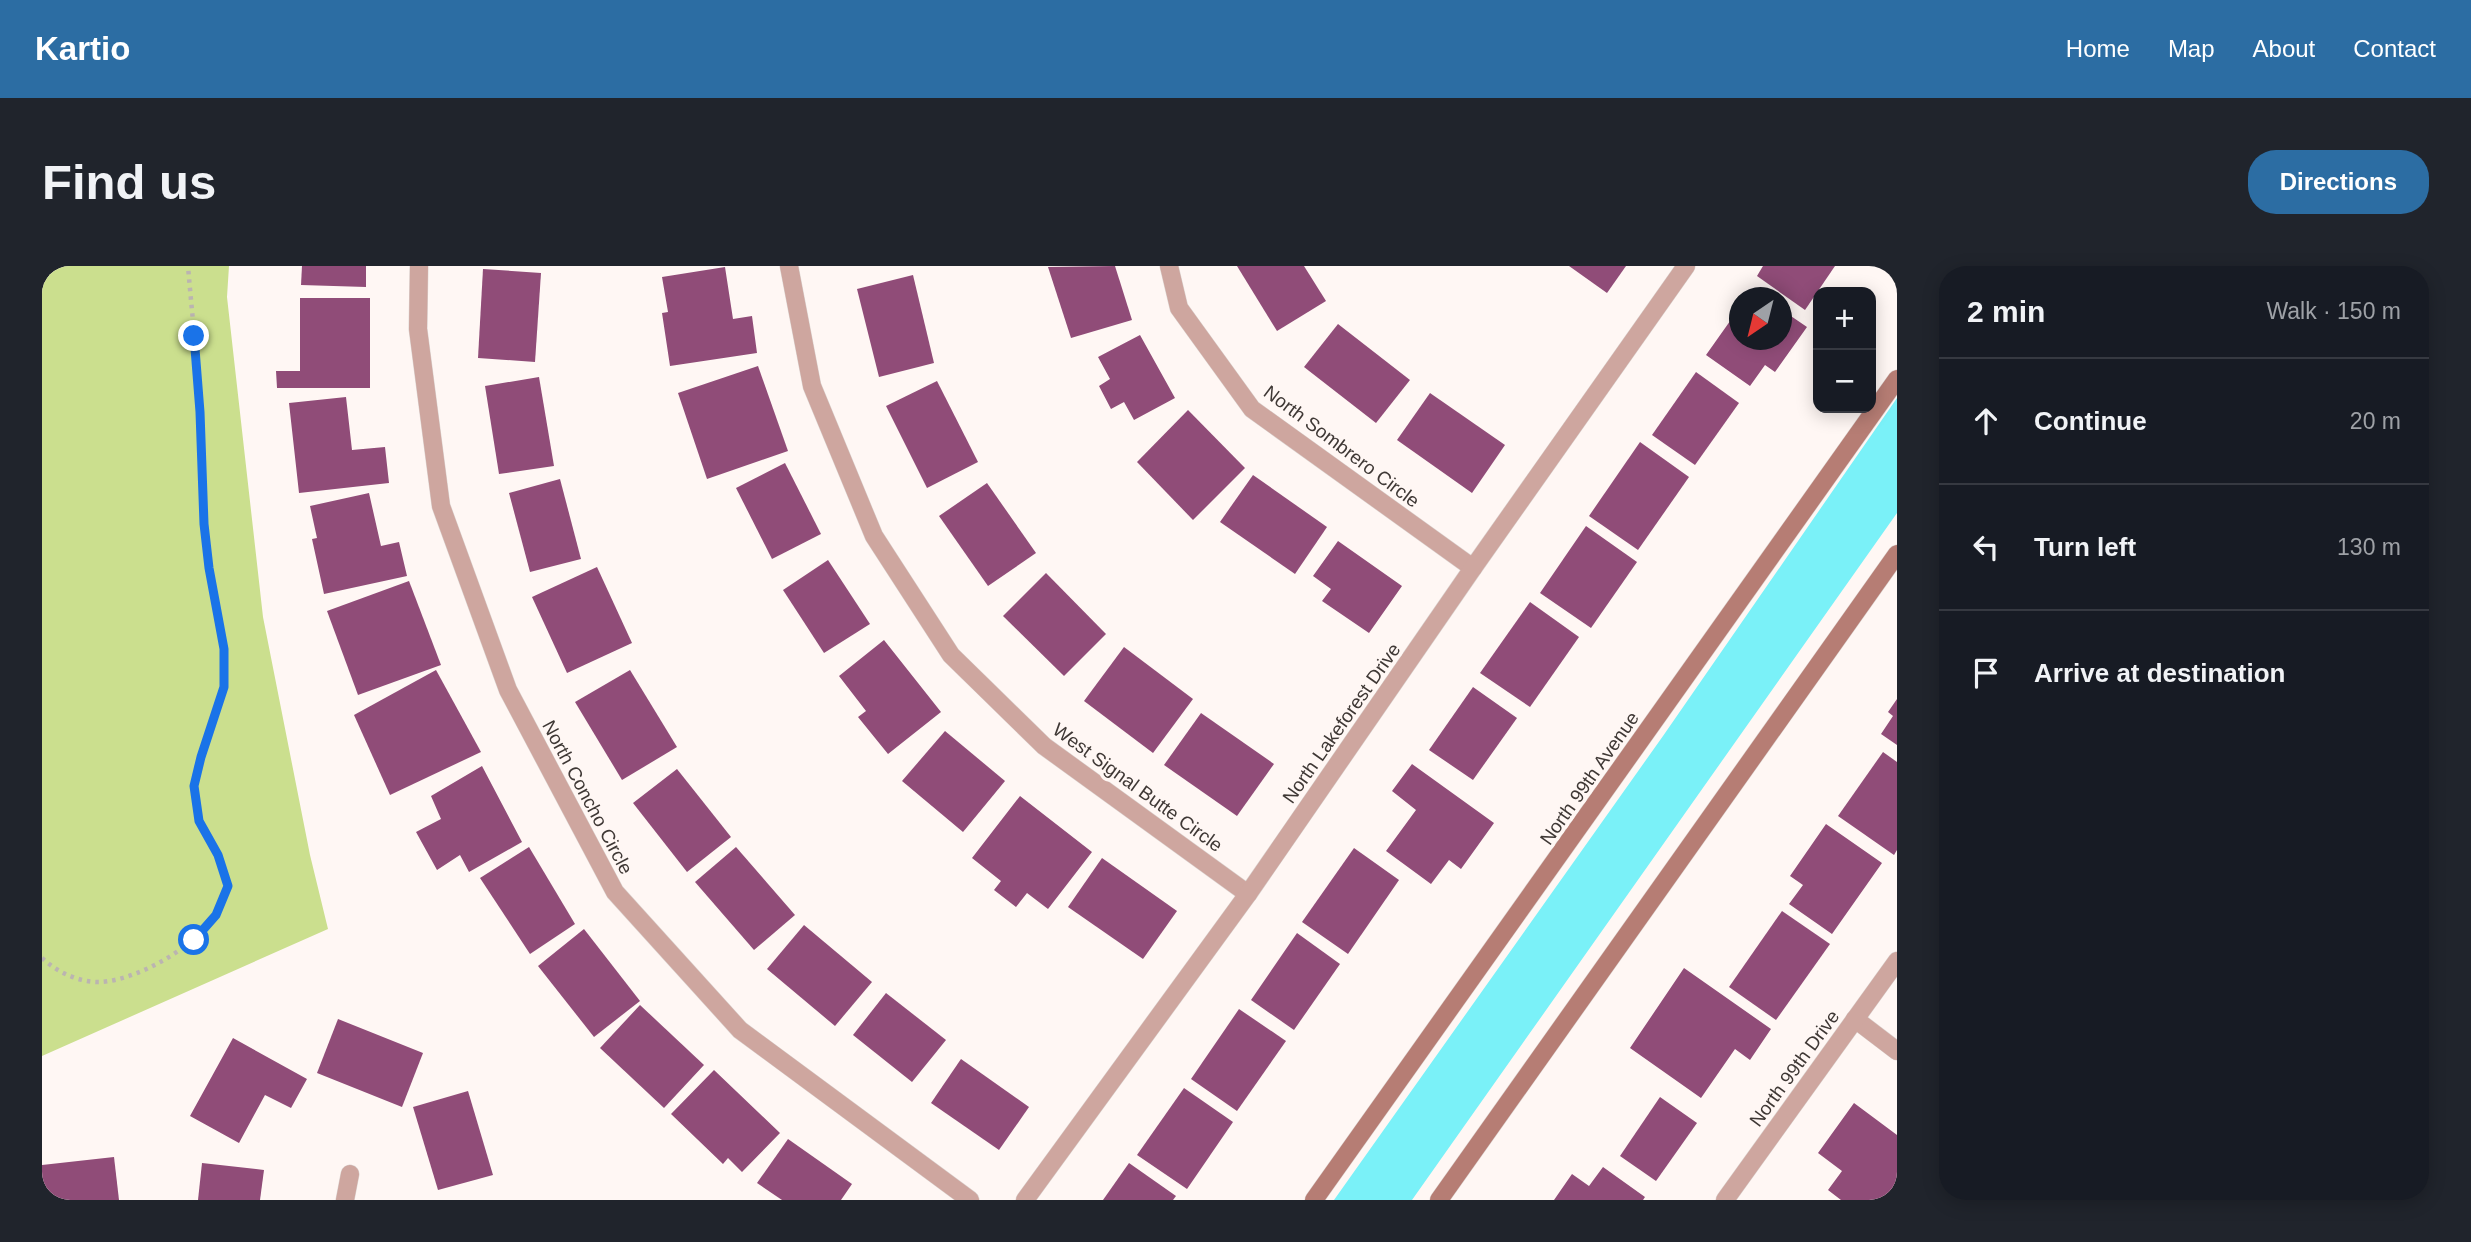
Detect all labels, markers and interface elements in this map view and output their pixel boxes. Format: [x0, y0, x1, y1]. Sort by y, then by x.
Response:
text: Kartio [35, 30, 130, 67]
text: Home [2066, 35, 2130, 62]
text: Map [2168, 35, 2215, 62]
text: About [2253, 35, 2315, 62]
text: Contact [2353, 35, 2436, 62]
button: Directions [2248, 150, 2429, 214]
text: Find us [42, 155, 216, 209]
north arrow [1729, 287, 1792, 350]
map controls [1813, 287, 1876, 413]
button: + [1813, 287, 1876, 350]
text: 2 min [1967, 295, 2045, 328]
text: Walk · 150 m [2266, 298, 2401, 324]
route end [178, 320, 209, 351]
button: − [1813, 350, 1876, 413]
street label: North Sombrero Circle [1260, 381, 1423, 512]
icon: ahead [1967, 402, 2005, 440]
text: Continue [2034, 406, 2147, 436]
text: 20 m [2350, 408, 2401, 434]
icon: left [1967, 528, 2005, 566]
text: Turn left [2034, 532, 2136, 562]
text: 130 m [2337, 534, 2401, 560]
street label: North Lakeforest Drive [1278, 639, 1405, 807]
icon: arrive [1967, 654, 2005, 692]
text: Arrive at destination [2034, 658, 2285, 688]
street label: North 99th Avenue [1536, 708, 1643, 849]
street label: North Concho Circle [538, 717, 637, 878]
street label: West Signal Butte Circle [1049, 719, 1227, 856]
route start [178, 924, 209, 955]
street label: North 99th Drive [1745, 1006, 1844, 1130]

